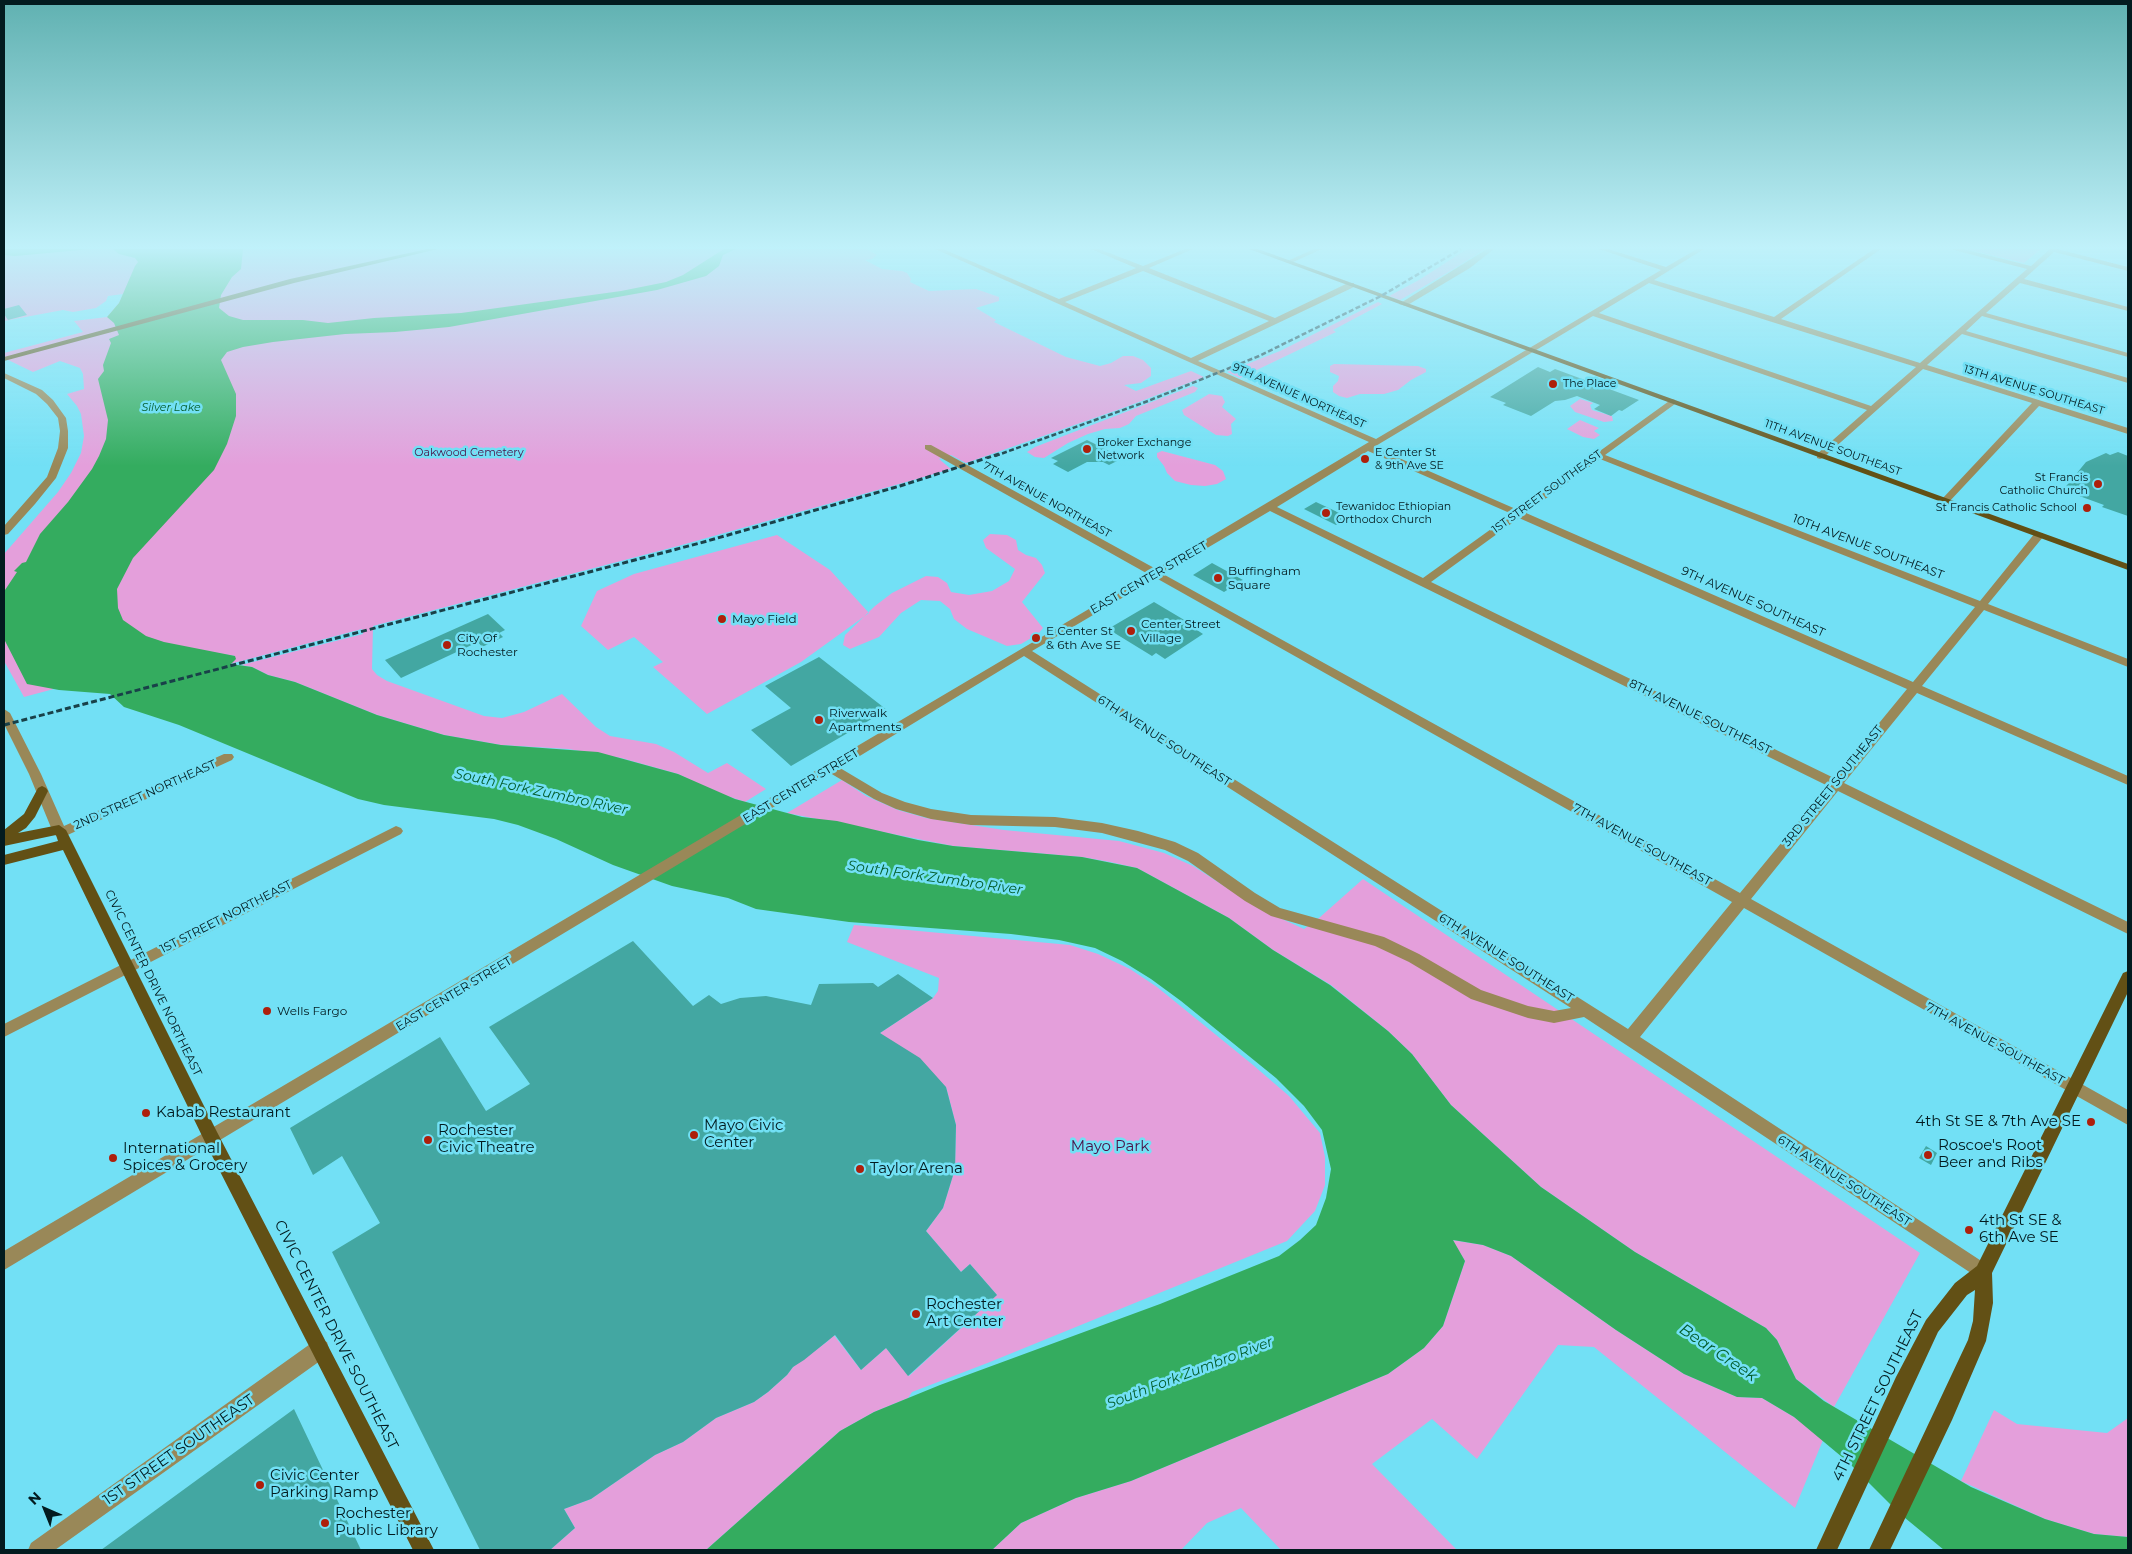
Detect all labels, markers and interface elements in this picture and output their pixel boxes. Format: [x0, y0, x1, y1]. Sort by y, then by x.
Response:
street label: 9TH AVENUE NORTHEAST [1230, 361, 1368, 431]
street label: 13TH AVENUE SOUTHEAST [1962, 362, 2106, 418]
place label: The Place [1563, 377, 1616, 391]
marker: The Place [1547, 378, 1559, 390]
water label: Silver Lake [141, 401, 201, 415]
street label: 11TH AVENUE SOUTHEAST [1763, 417, 1903, 479]
place label: Broker Exchange Network [1097, 436, 1191, 462]
marker: Broker Exchange Network [1081, 443, 1093, 455]
park label: Oakwood Cemetery [414, 446, 524, 460]
place label: E Center St & 9th Ave SE [1375, 446, 1444, 472]
street label: 1ST STREET SOUTHEAST [1489, 448, 1605, 536]
marker: E Center St & 9th Ave SE [1359, 453, 1371, 465]
street label: 7TH AVENUE NORTHEAST [981, 459, 1113, 541]
place label: St Francis Catholic Church [2000, 471, 2088, 497]
marker: St Francis Catholic Church [2092, 478, 2104, 490]
place label: Tewanidoc Ethiopian Orthodox Church [1336, 500, 1451, 526]
place label: St Francis Catholic School [1936, 501, 2077, 515]
marker: St Francis Catholic School [2081, 502, 2093, 514]
marker: Tewanidoc Ethiopian Orthodox Church [1320, 507, 1332, 519]
street label: 10TH AVENUE SOUTHEAST [1790, 511, 1946, 583]
street label: EAST CENTER STREET [1088, 539, 1210, 617]
place label: Buffingham Square [1228, 564, 1301, 592]
street label: 9TH AVENUE SOUTHEAST [1679, 564, 1827, 640]
marker: Buffingham Square [1212, 572, 1224, 584]
place label: Mayo Field [732, 612, 797, 626]
marker: Mayo Field [716, 613, 728, 625]
place label: Center Street Village [1141, 617, 1221, 645]
place label: E Center St & 6th Ave SE [1046, 624, 1121, 652]
marker: Center Street Village [1125, 625, 1137, 637]
place label: City Of Rochester [457, 631, 518, 659]
marker: E Center St & 6th Ave SE [1030, 632, 1042, 644]
marker: City Of Rochester [441, 639, 453, 651]
street label: 8TH AVENUE SOUTHEAST [1627, 676, 1773, 758]
street label: 6TH AVENUE SOUTHEAST [1095, 692, 1233, 790]
place label: Riverwalk Apartments [829, 706, 901, 734]
marker: Riverwalk Apartments [813, 714, 825, 726]
street label: 3RD STREET SOUTHEAST [1780, 723, 1886, 849]
street label: EAST CENTER STREET [740, 746, 862, 826]
street label: 2ND STREET NORTHEAST [72, 757, 218, 833]
water label: South Fork Zumbro River [453, 765, 629, 819]
street label: 7TH AVENUE SOUTHEAST [1570, 801, 1714, 889]
water label: South Fork Zumbro River [846, 857, 1024, 899]
street label: 1ST STREET NORTHEAST [158, 877, 294, 957]
street label: CIVIC CENTER DRIVE NORTHEAST [101, 887, 205, 1079]
street label: 6TH AVENUE SOUTHEAST [1436, 911, 1576, 1005]
street label: EAST CENTER STREET [393, 954, 515, 1034]
street label: 7TH AVENUE SOUTHEAST [1923, 1000, 2067, 1088]
place label: Wells Fargo [277, 1004, 347, 1018]
marker: Wells Fargo [261, 1005, 273, 1017]
place label: Kabab Restaurant [156, 1104, 291, 1122]
marker: Kabab Restaurant [140, 1107, 152, 1119]
place label: 4th St SE & 7th Ave SE [1915, 1113, 2081, 1131]
marker: 4th St SE & 7th Ave SE [2085, 1116, 2097, 1128]
place label: Mayo Civic Center [704, 1117, 783, 1152]
place label: Rochester Civic Theatre [438, 1122, 535, 1157]
marker: Mayo Civic Center [688, 1129, 700, 1141]
street label: 6TH AVENUE SOUTHEAST [1775, 1132, 1913, 1230]
marker: Rochester Civic Theatre [422, 1134, 434, 1146]
place label: Roscoe's Root Beer and Ribs [1938, 1137, 2043, 1172]
park label: Mayo Park [1071, 1138, 1149, 1156]
place label: International Spices & Grocery [123, 1140, 247, 1175]
marker: Roscoe's Root Beer and Ribs [1922, 1149, 1934, 1161]
marker: International Spices & Grocery [107, 1152, 119, 1164]
place label: Taylor Arena [870, 1160, 963, 1178]
marker: Taylor Arena [854, 1163, 866, 1175]
place label: 4th St SE & 6th Ave SE [1979, 1212, 2062, 1247]
street label: CIVIC CENTER DRIVE SOUTHEAST [270, 1217, 402, 1453]
marker: 4th St SE & 6th Ave SE [1963, 1224, 1975, 1236]
place label: Rochester Art Center [926, 1296, 1003, 1331]
marker: Rochester Art Center [910, 1308, 922, 1320]
street label: 4TH STREET SOUTHEAST [1829, 1308, 1927, 1484]
water label: Bear Creek [1675, 1320, 1761, 1386]
water label: South Fork Zumbro River [1105, 1334, 1275, 1412]
street label: 1ST STREET SOUTHEAST [100, 1391, 258, 1509]
place label: Civic Center Parking Ramp [270, 1467, 378, 1502]
marker: Civic Center Parking Ramp [254, 1479, 266, 1491]
north arrow [20, 1484, 70, 1534]
text: N [24, 1488, 45, 1509]
place label: Rochester Public Library [335, 1505, 438, 1540]
marker: Rochester Public Library [319, 1517, 331, 1529]

